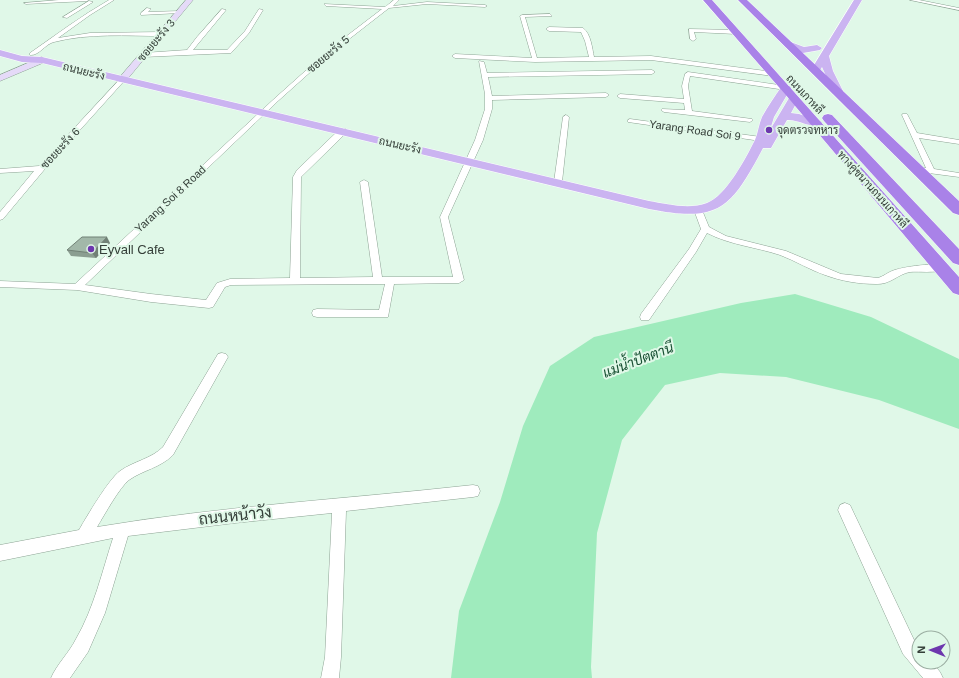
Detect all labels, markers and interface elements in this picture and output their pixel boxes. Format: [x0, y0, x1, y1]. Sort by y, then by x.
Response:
street label: ซอยยะรัง 3 [134, 16, 177, 63]
street label: ซอยยะรัง 5 [304, 32, 351, 75]
street label: ถนนยะรัง [62, 59, 107, 82]
street label: ถนนเกาหลี [784, 71, 828, 116]
street label: Yarang Road Soi 9 [649, 118, 741, 142]
place label: จุดตรวจทหาร [777, 124, 838, 139]
street label: ซอยยะรัง 6 [37, 125, 82, 171]
marker: จุดตรวจทหาร [764, 125, 774, 135]
street label: ถนนยะรัง [378, 133, 422, 156]
street label: ทางคู่ขนานถนนเกาหลี [834, 147, 912, 231]
street label: Yarang Soi 8 Road [132, 163, 208, 235]
place label: Eyvall Cafe [99, 242, 165, 257]
marker: Eyvall Cafe [86, 244, 96, 254]
water label: แม่น้ำปัตตานี [599, 335, 676, 381]
street label: ถนนหน้าวัง [198, 501, 272, 528]
north arrow [911, 630, 951, 670]
text: N [915, 646, 927, 654]

